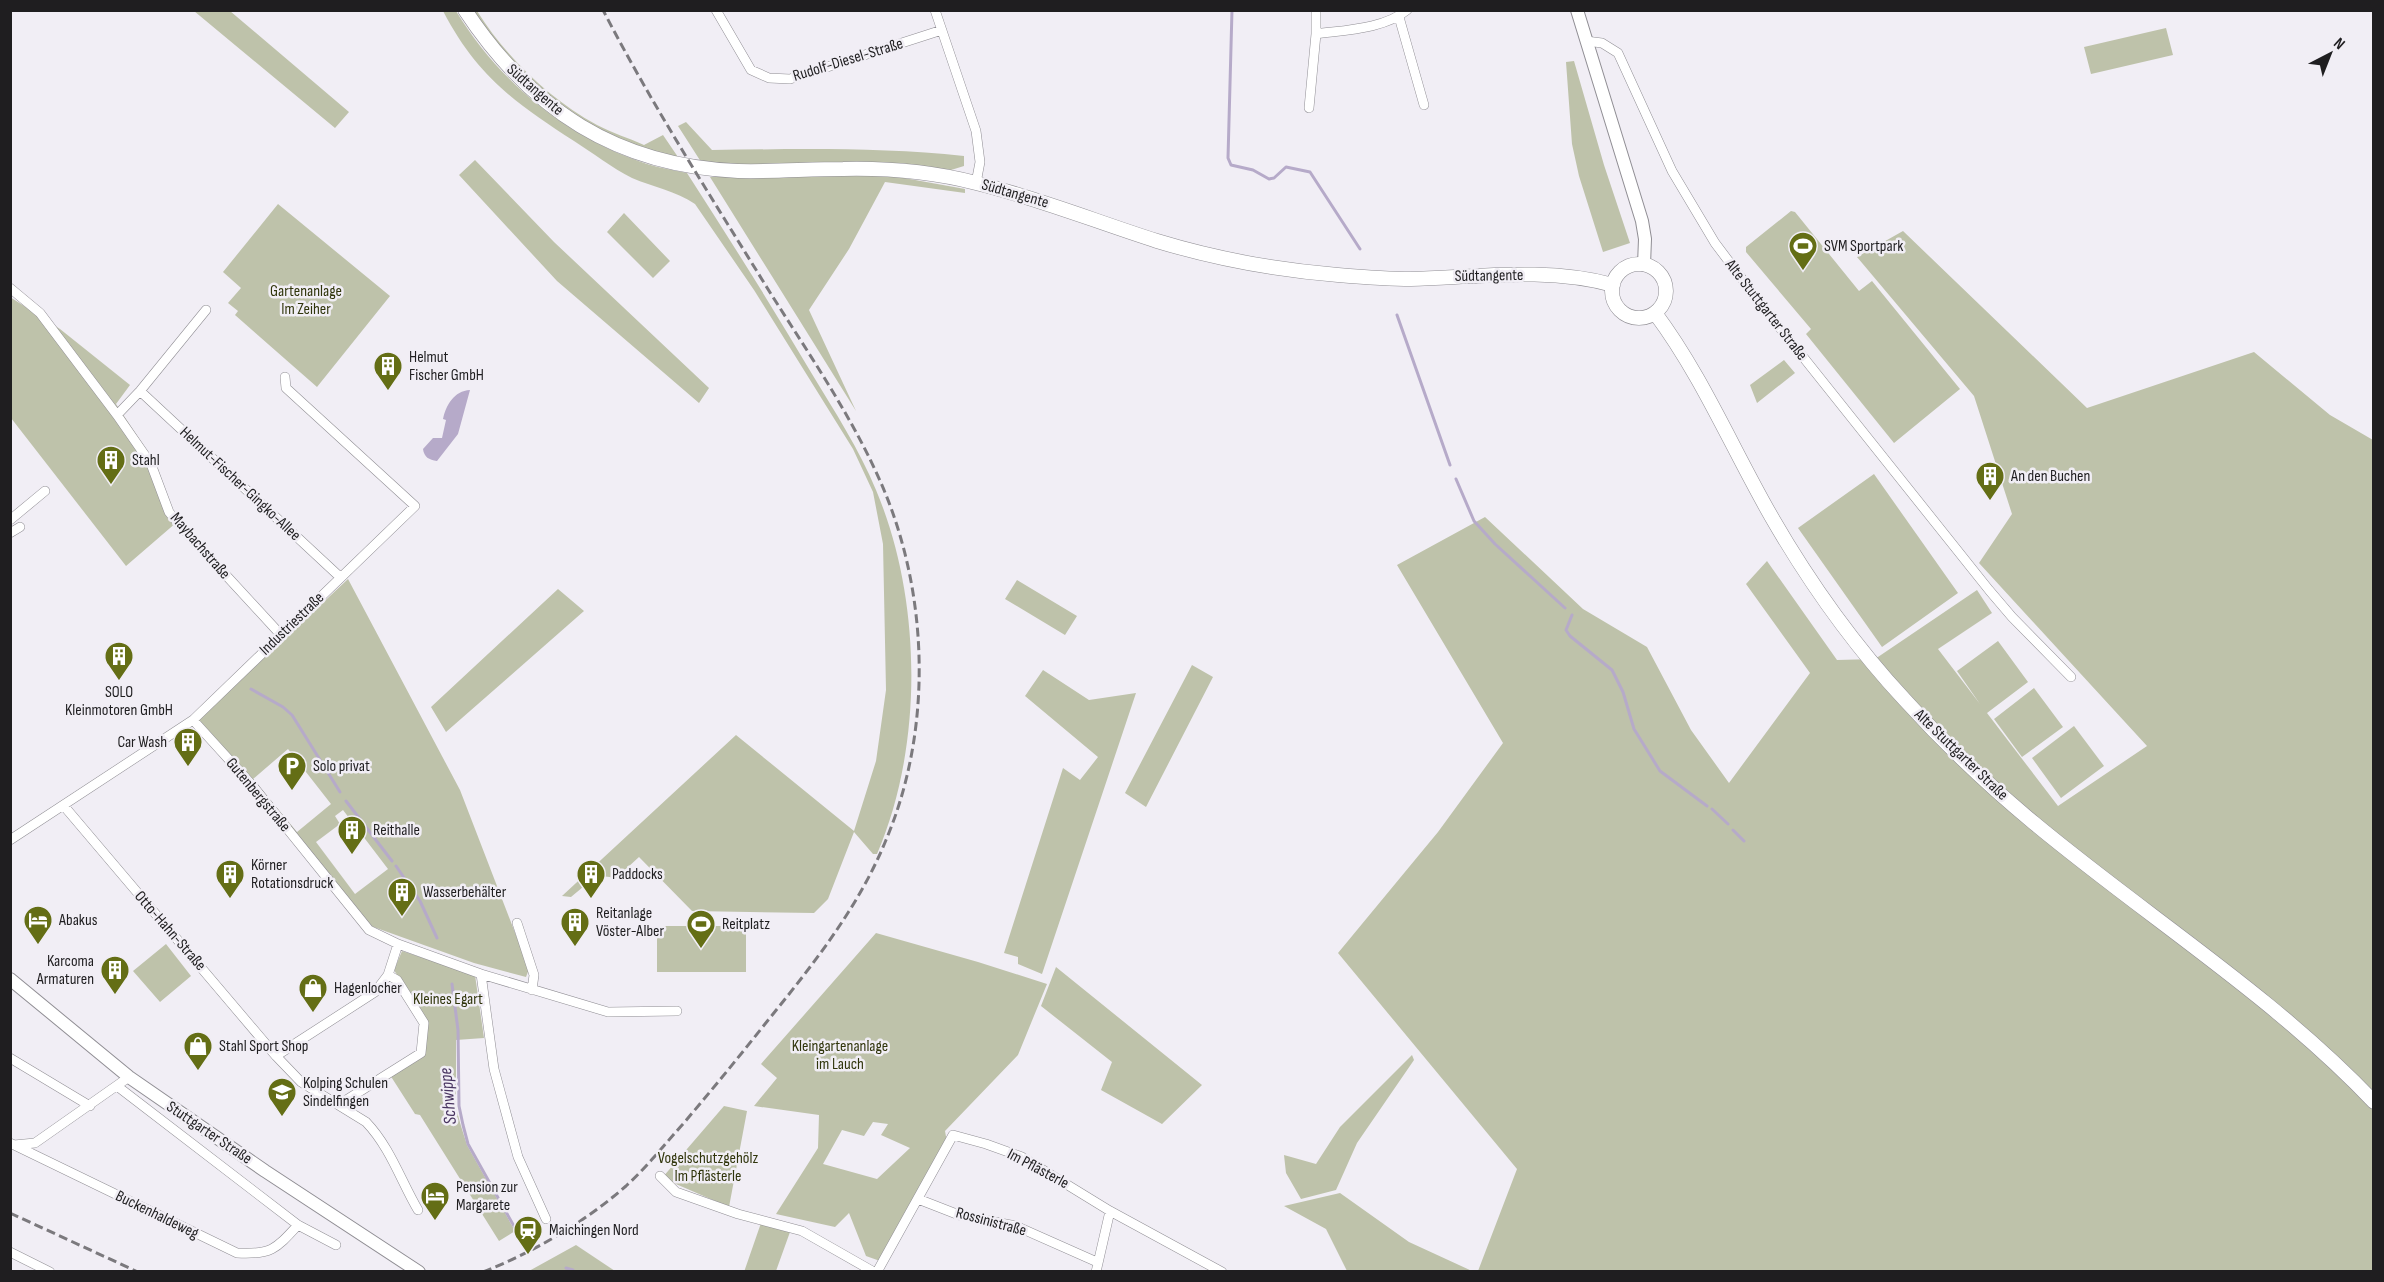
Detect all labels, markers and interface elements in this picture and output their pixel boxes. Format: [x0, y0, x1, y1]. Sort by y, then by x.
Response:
north arrow [2300, 24, 2360, 84]
street label: Rudolf-Diesel-Straße [791, 34, 905, 86]
text: N [2330, 34, 2349, 54]
street label: Südtangente [503, 60, 567, 120]
street label: Südtangente [979, 175, 1051, 213]
sports icon: SVM Sportpark [1787, 230, 1819, 272]
place label: SVM Sportpark [1824, 237, 1903, 256]
street label: Alte Stuttgarter Straße [1720, 255, 1811, 364]
street label: Südtangente [1454, 266, 1524, 286]
park label: Gartenanlage Im Zeiher [270, 282, 342, 319]
place label: Helmut Fischer GmbH [409, 348, 484, 385]
building icon: Helmut Fischer GmbH [372, 350, 404, 392]
street label: Helmut-Fischer-Gingko-Allee [176, 423, 304, 545]
building icon: Stahl [95, 444, 127, 486]
place label: Stahl [132, 451, 160, 470]
building icon: An den Buchen [1974, 460, 2006, 502]
place label: An den Buchen [2010, 467, 2090, 486]
street label: Maybachstraße [166, 509, 234, 583]
street label: Industriestraße [256, 589, 328, 659]
building icon: SOLO Kleinmotoren GmbH [103, 640, 135, 682]
place label: SOLO Kleinmotoren GmbH [65, 683, 173, 720]
street label: Alte Stuttgarter Straße [1910, 705, 2012, 804]
building icon: Car Wash [172, 726, 204, 768]
place label: Car Wash [117, 733, 167, 752]
parking icon: Solo privat [276, 750, 308, 792]
street label: Gutenbergstraße [222, 754, 294, 836]
place label: Solo privat [313, 757, 370, 776]
building icon: Reithalle [336, 814, 368, 856]
place label: Reithalle [373, 821, 420, 840]
place label: Körner Rotationsdruck [251, 856, 333, 893]
building icon: Körner Rotationsdruck [214, 858, 246, 900]
building icon: Paddocks [575, 858, 607, 900]
place label: Paddocks [612, 865, 663, 884]
building icon: Wasserbehälter [386, 876, 418, 918]
place label: Wasserbehälter [423, 883, 507, 902]
street label: Otto-Hahn-Straße [130, 887, 210, 975]
hotel icon: Abakus [22, 904, 54, 946]
place label: Reitanlage Vöster-Alber [596, 904, 664, 941]
building icon: Reitanlage Vöster-Alber [559, 906, 591, 948]
sports icon: Reitplatz [685, 908, 717, 950]
place label: Abakus [58, 911, 98, 930]
place label: Reitplatz [722, 915, 770, 934]
place label: Karcoma Armaturen [36, 952, 94, 989]
building icon: Karcoma Armaturen [99, 954, 131, 996]
shop icon: Hagenlocher [297, 972, 329, 1014]
place label: Hagenlocher [334, 979, 402, 998]
park label: Kleines Egart [413, 990, 483, 1009]
shop icon: Stahl Sport Shop [182, 1030, 214, 1072]
place label: Stahl Sport Shop [219, 1037, 308, 1056]
park label: Kleingartenanlage im Lauch [792, 1037, 888, 1074]
water label: Schwippe [435, 1067, 461, 1125]
place label: Kolping Schulen Sindelfingen [303, 1074, 388, 1111]
school or university icon: Kolping Schulen Sindelfingen [266, 1076, 298, 1118]
street label: Stuttgarter Straße [163, 1097, 255, 1169]
street label: Im Pflästerle [1004, 1145, 1072, 1193]
park label: Vogelschutzgehölz Im Pflästerle [658, 1149, 758, 1186]
place label: Pension zur Margarete [456, 1178, 518, 1215]
hotel icon: Pension zur Margarete [419, 1180, 451, 1222]
street label: Buckenhaldeweg [112, 1187, 202, 1243]
street label: Rossinistraße [954, 1203, 1028, 1241]
station icon: Maichingen Nord [512, 1214, 544, 1256]
place label: Maichingen Nord [549, 1221, 639, 1240]

